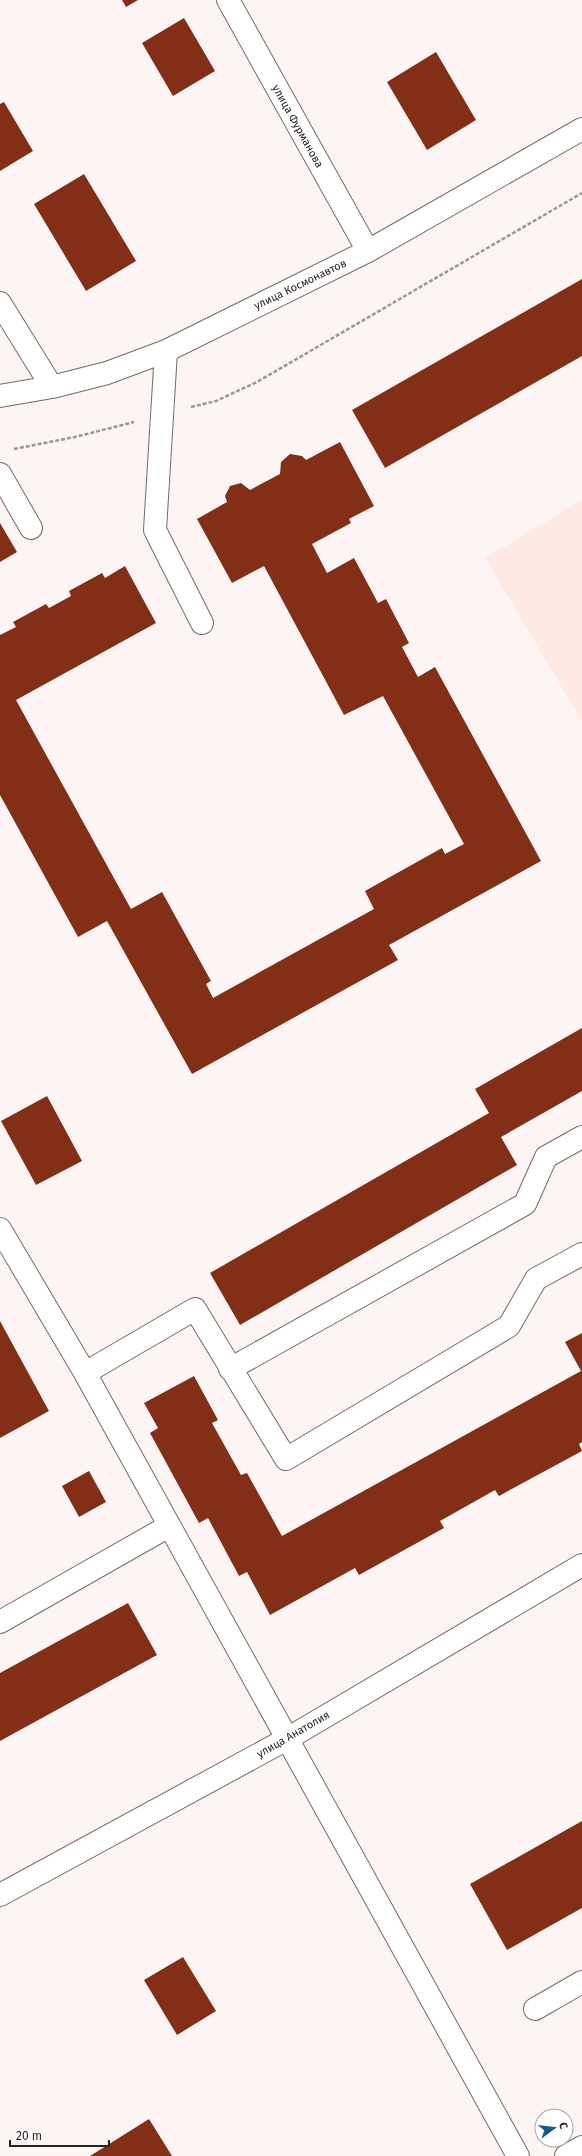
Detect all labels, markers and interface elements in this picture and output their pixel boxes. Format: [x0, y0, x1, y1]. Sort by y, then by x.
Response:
street label: улица Фурманова [269, 82, 326, 170]
street label: улица Космонавтов [252, 256, 349, 312]
street label: улица Анатолия [254, 1708, 332, 1761]
north arrow [534, 2108, 574, 2148]
text: С [556, 2121, 570, 2131]
scale bar [10, 2122, 109, 2148]
text: 20 m [16, 2129, 42, 2143]

